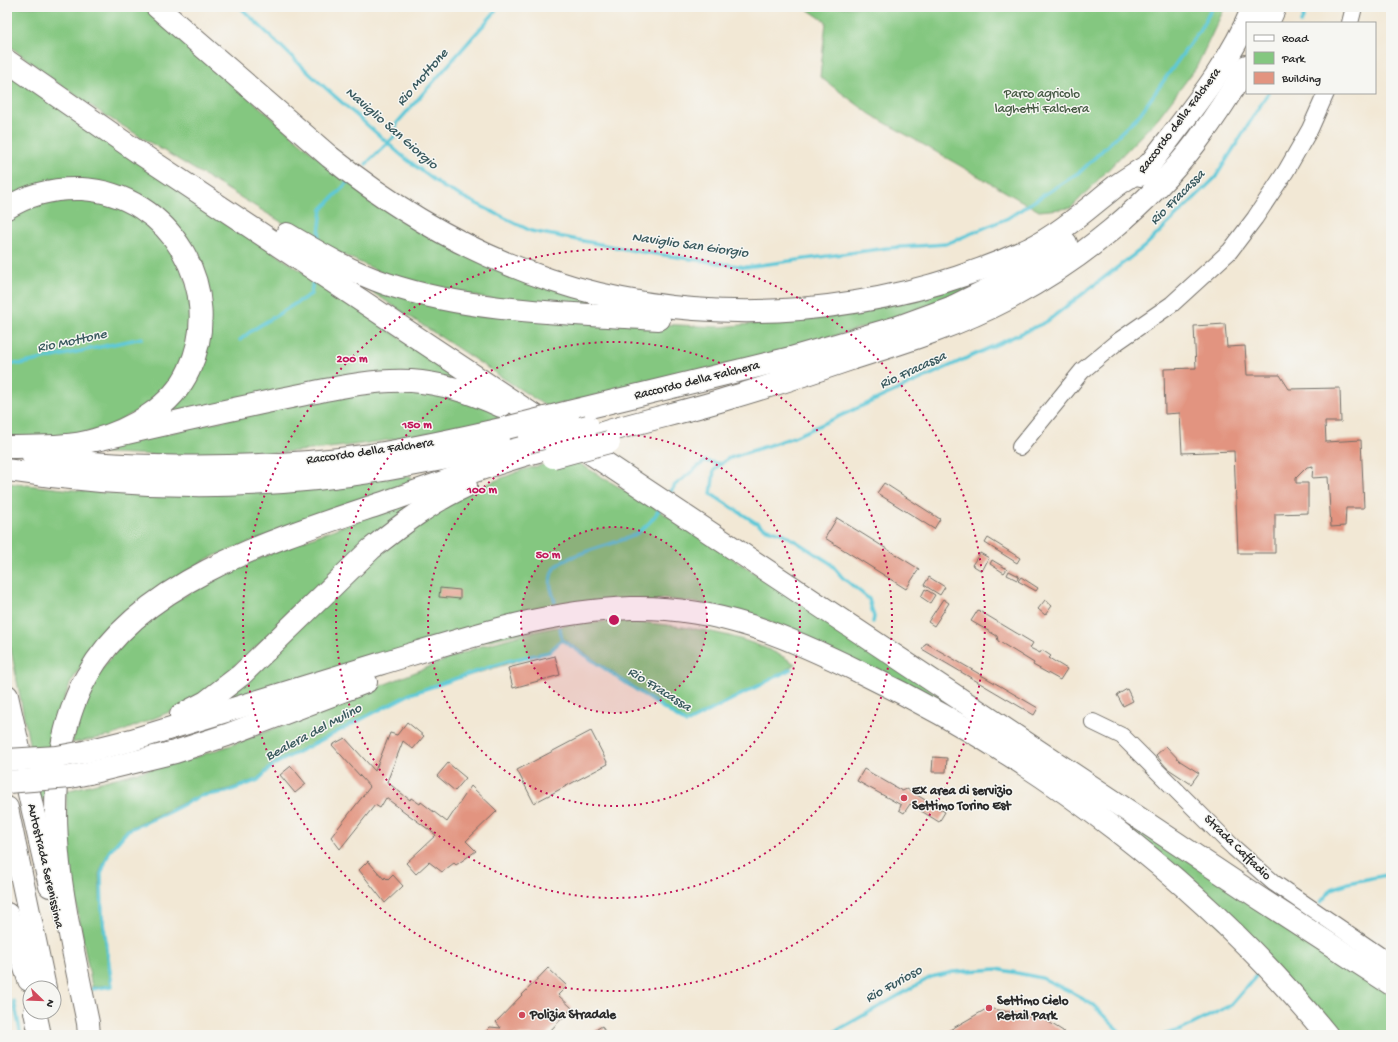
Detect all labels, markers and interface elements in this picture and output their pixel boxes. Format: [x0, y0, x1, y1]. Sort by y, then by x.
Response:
legend [1246, 22, 1376, 94]
text: Road [1282, 33, 1309, 47]
water label: Rio Mottone [393, 45, 453, 110]
text: Park [1281, 53, 1307, 67]
street label: Raccordo della Falchera [1135, 64, 1225, 177]
text: Building [1281, 73, 1321, 87]
water label: Naviglio San Giorgio [341, 84, 441, 174]
park label: Parco agricolo laghetti Falchera [995, 87, 1090, 117]
water label: Rio Fracassa [1147, 166, 1210, 229]
water label: Naviglio San Giorgio [631, 229, 750, 263]
water label: Rio Mottone [36, 326, 109, 358]
water label: Rio Fracassa [877, 348, 950, 394]
text: 200 m [337, 353, 368, 367]
street label: Raccordo della Falchera [633, 358, 762, 404]
text: 150 m [401, 419, 432, 433]
street label: Raccordo della Falchera [305, 436, 436, 468]
text: 100 m [466, 484, 497, 498]
text: 50 m [536, 549, 561, 563]
centre of rings [607, 613, 621, 627]
water label: Rio Fracassa [624, 664, 695, 717]
water label: Bealera del Mulino [263, 700, 366, 766]
place label: Ex area di servizio Settimo Torino Est [912, 784, 1013, 814]
marker: Ex area di servizio Settimo Torino Est [899, 793, 909, 803]
street label: Autostrada Serenissima [23, 802, 67, 931]
street label: Strada Caffadio [1200, 812, 1274, 884]
water label: Rio Furioso [863, 962, 926, 1008]
north arrow [22, 980, 62, 1020]
place label: Settimo Cielo Retail Park [996, 994, 1069, 1024]
text: N [42, 997, 56, 1009]
marker: Settimo Cielo Retail Park [984, 1003, 994, 1013]
place label: Polizia Stradale [529, 1008, 617, 1023]
marker: Polizia Stradale [517, 1010, 527, 1020]

